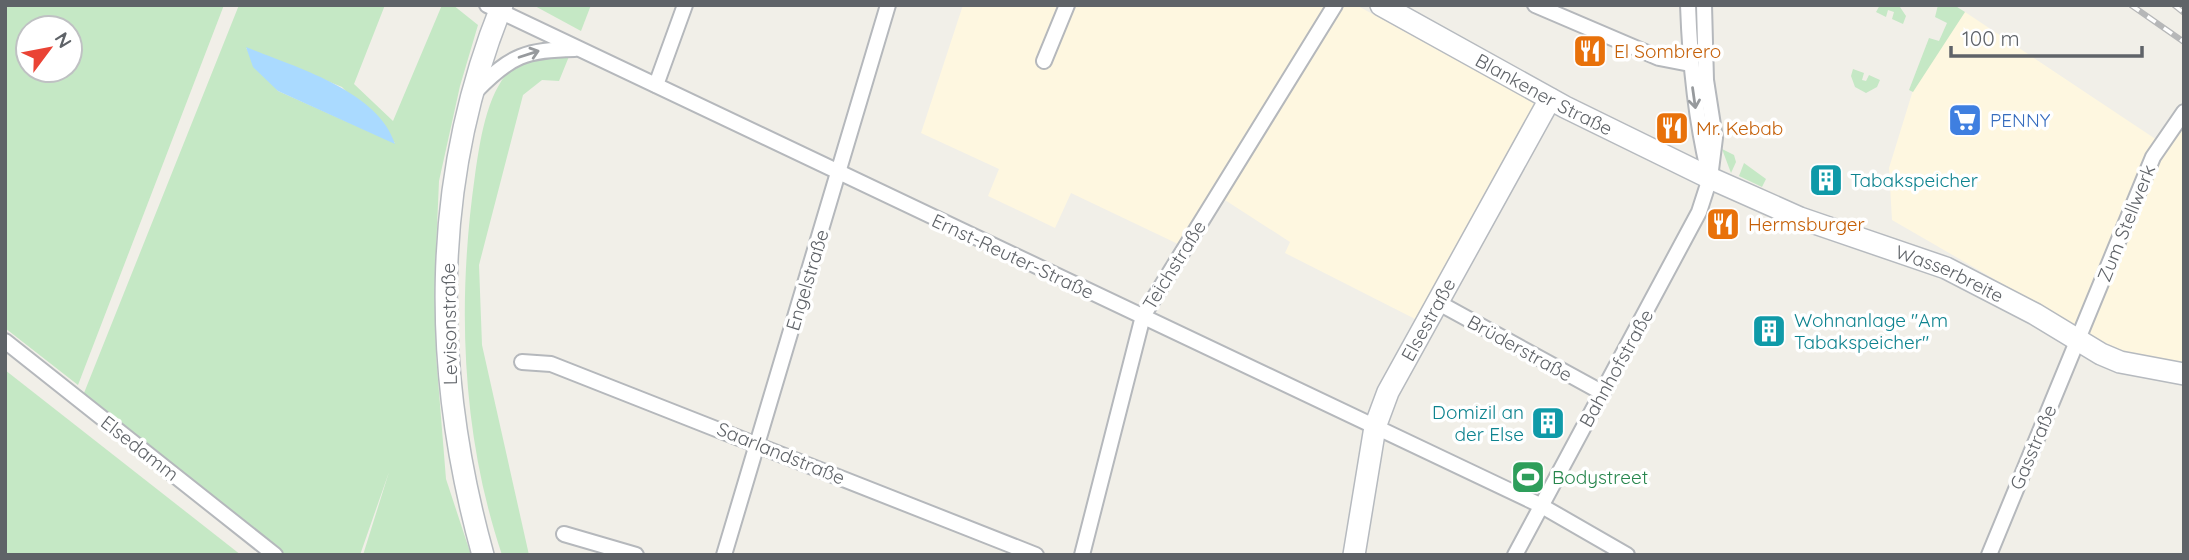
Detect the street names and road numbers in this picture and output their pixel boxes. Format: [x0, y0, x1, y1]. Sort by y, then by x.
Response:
street label: Blankener Straße [1471, 48, 1617, 140]
street label: Zum Stellwerk [2092, 161, 2160, 285]
street label: Ernst-Reuter-Straße [928, 208, 1098, 304]
street label: Teichstraße [1137, 216, 1211, 314]
street label: Engelstraße [780, 226, 834, 334]
street label: Wasserbreite [1892, 240, 2008, 308]
street label: Levisonstraße [436, 263, 462, 385]
street label: Elsestraße [1396, 274, 1461, 365]
street label: Bahnhofstraße [1574, 305, 1658, 431]
street label: Brüderstraße [1463, 309, 1577, 387]
street label: Gasstraße [2004, 401, 2062, 493]
street label: Elsedamm [96, 410, 184, 486]
street label: Saarlandstraße [714, 416, 848, 490]

